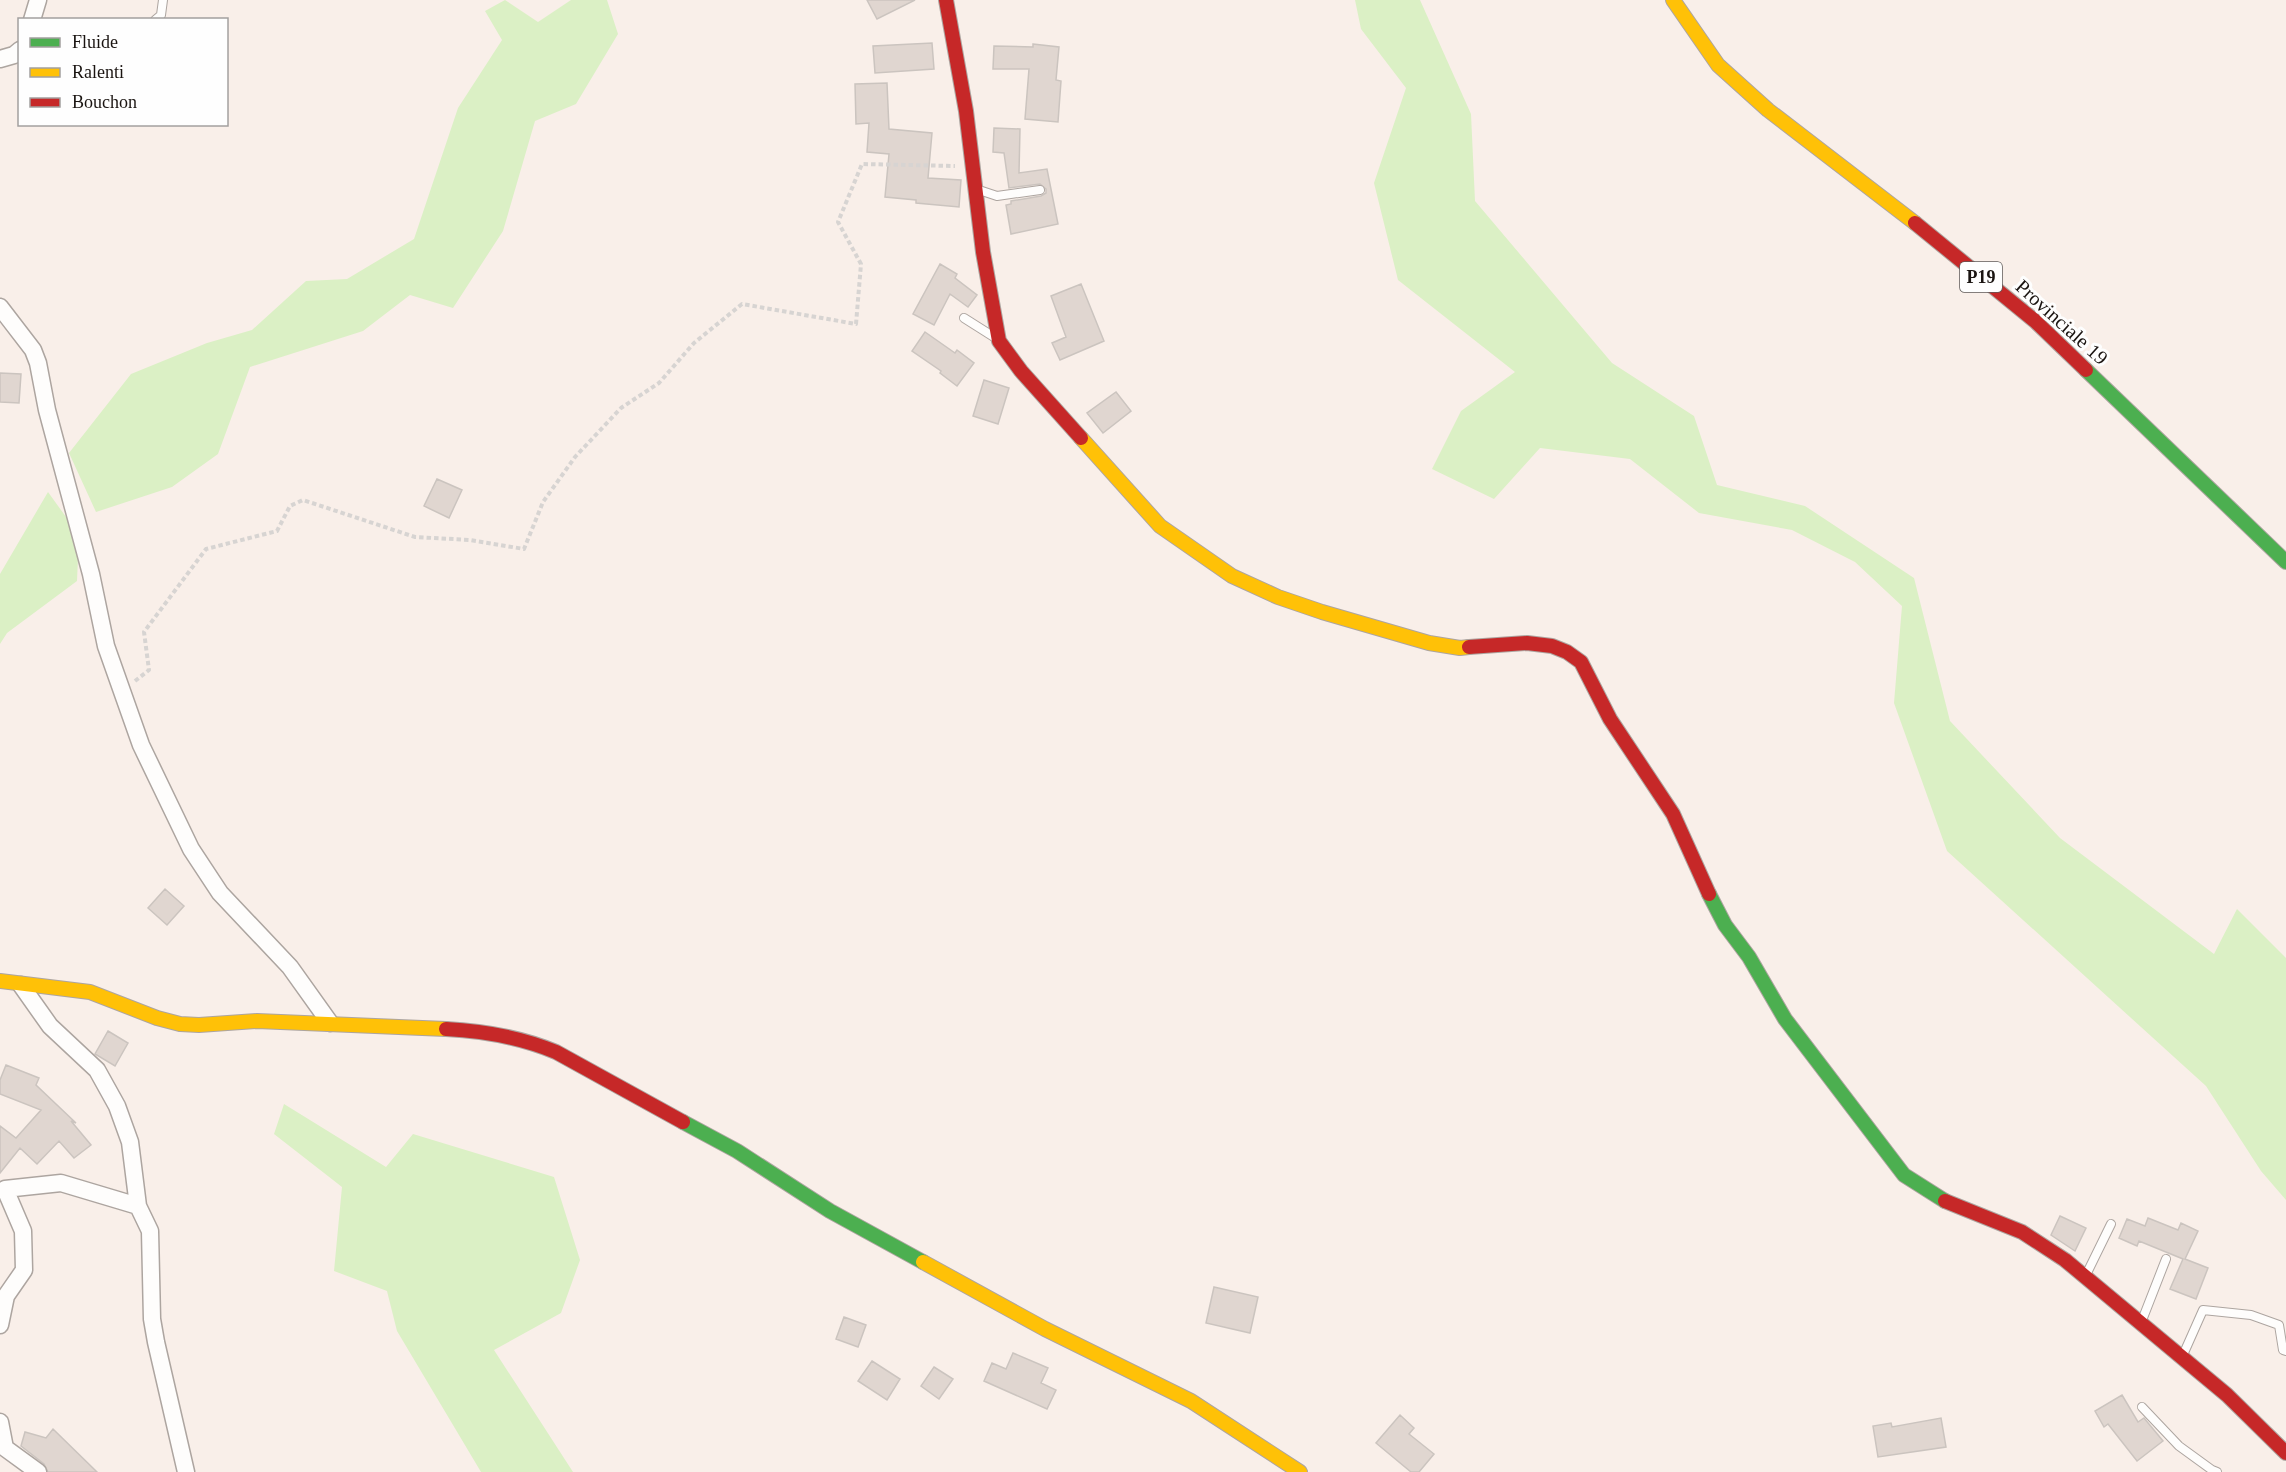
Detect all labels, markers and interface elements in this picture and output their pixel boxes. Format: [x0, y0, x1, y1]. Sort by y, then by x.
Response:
legend [18, 18, 228, 126]
text: Fluide [72, 32, 118, 52]
text: Ralenti [72, 62, 124, 82]
text: Bouchon [72, 92, 137, 112]
road number: P19 [1960, 262, 2002, 292]
street label: Provinciale 19 [2012, 275, 2112, 369]

